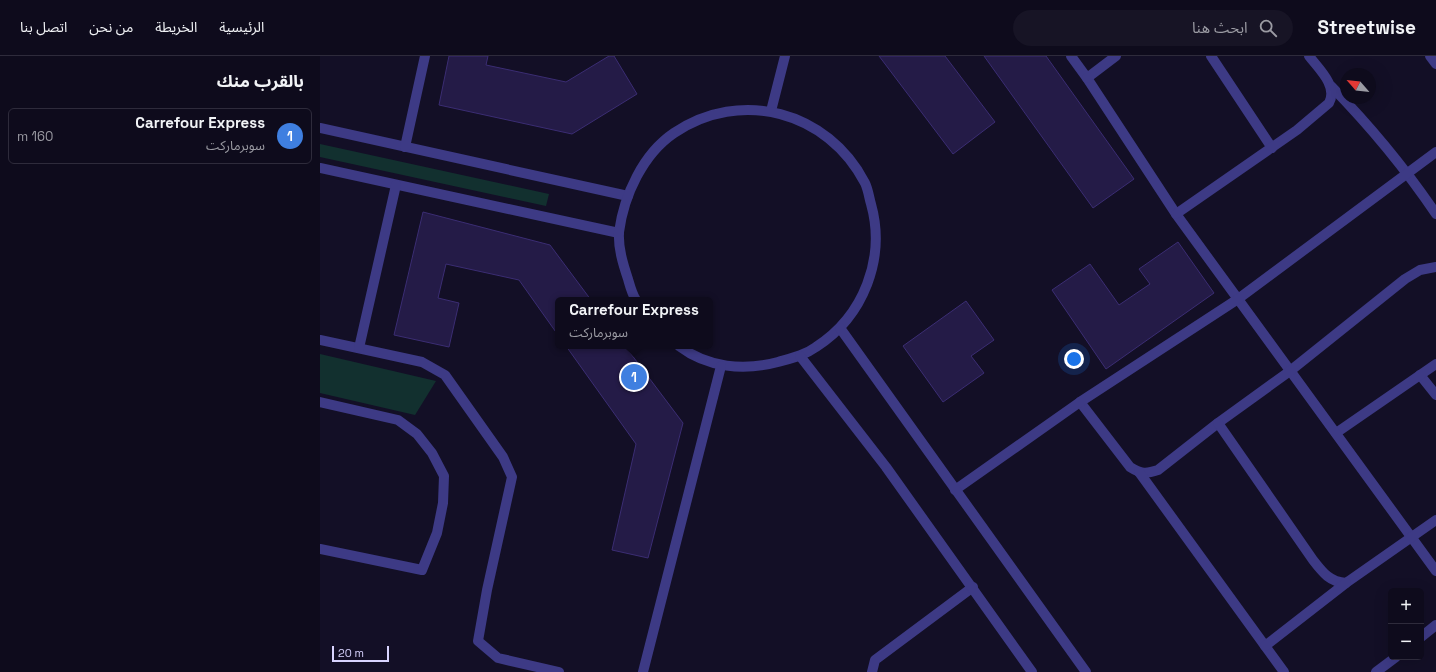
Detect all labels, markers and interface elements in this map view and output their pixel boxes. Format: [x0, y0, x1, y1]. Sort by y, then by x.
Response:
search box [1013, 10, 1293, 46]
text: Streetwise [1317, 15, 1416, 40]
icon: search [1257, 17, 1279, 39]
text: اتصل بنا [20, 18, 67, 36]
text: من نحن [89, 18, 133, 36]
text: الخريطة [155, 18, 197, 36]
text: الرئيسية [219, 18, 264, 36]
text: ابحث هنا [1192, 18, 1247, 37]
north arrow [1340, 68, 1376, 104]
text: بالقرب منك [217, 70, 304, 92]
text: Carrefour Express [135, 113, 265, 132]
text: 160 m [17, 128, 53, 145]
text: 1 [287, 128, 293, 145]
text: سوبرماركت [206, 137, 265, 154]
popup [555, 297, 713, 349]
text: Carrefour Express [569, 300, 699, 319]
text: سوبرماركت [569, 324, 628, 341]
your location [1064, 349, 1084, 369]
pin: 1 [621, 362, 647, 392]
map controls [1388, 588, 1424, 660]
button: + [1388, 588, 1424, 624]
button: − [1388, 624, 1424, 660]
scale bar [332, 644, 389, 663]
text: 20 m [338, 646, 364, 660]

